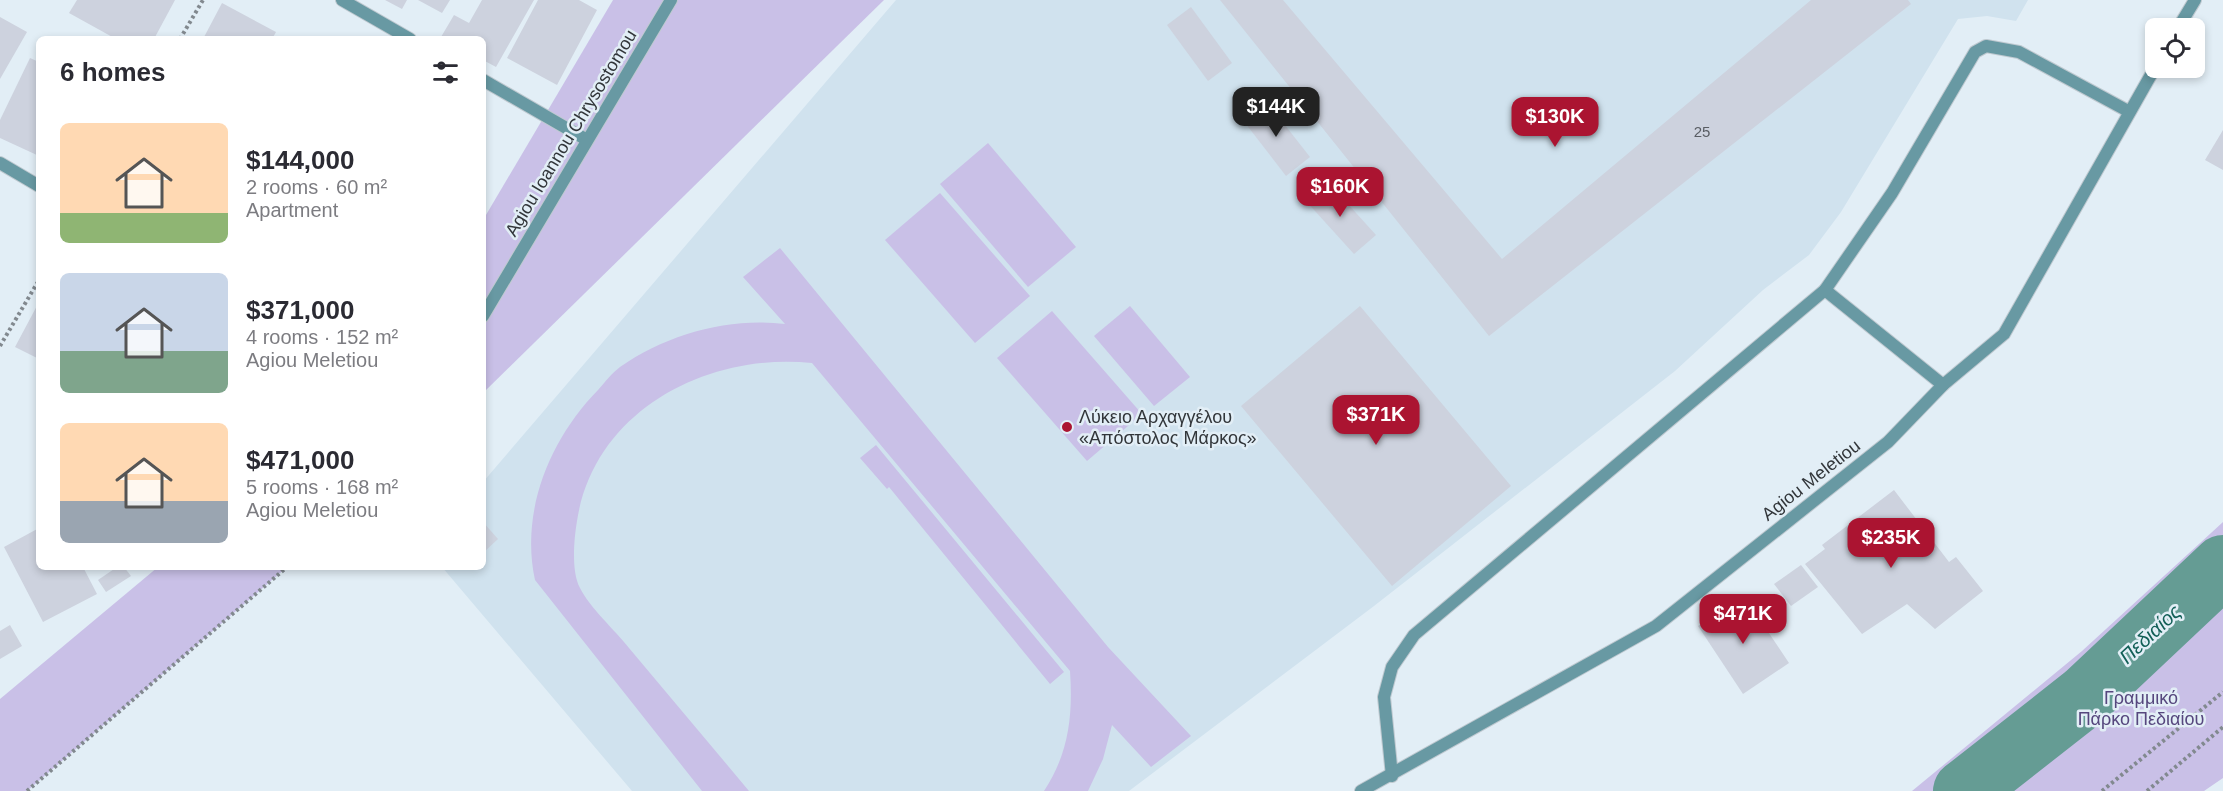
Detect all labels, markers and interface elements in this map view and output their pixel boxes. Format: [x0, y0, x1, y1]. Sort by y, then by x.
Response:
map controls [2145, 18, 2205, 78]
button: locate [2145, 18, 2205, 78]
street label: Agiou Ioannou Chrysostomou [501, 26, 641, 240]
icon: filters [429, 56, 462, 89]
text: 6 homes [60, 57, 166, 87]
pin: $144K [1234, 87, 1318, 138]
text: $144K [1247, 95, 1305, 117]
pin: $130K [1513, 97, 1597, 148]
text: $130K [1526, 105, 1584, 127]
house number: 25 [1694, 123, 1710, 140]
text: $144,000 [246, 145, 354, 175]
icon: home [108, 147, 180, 219]
pin: $160K [1298, 167, 1382, 218]
text: $160K [1311, 175, 1369, 197]
text: 2 rooms · 60 m² [246, 176, 387, 198]
text: Apartment [246, 199, 338, 221]
text: $371,000 [246, 295, 354, 325]
icon: home [108, 297, 180, 369]
text: 4 rooms · 152 m² [246, 326, 398, 348]
text: Agiou Meletiou [246, 349, 378, 371]
pin: $371K [1334, 395, 1418, 446]
text: $371K [1347, 403, 1405, 425]
place label: Λύκειο Αρχαγγέλου «Απόστολος Μάρκος» [1079, 407, 1257, 448]
marker: Λύκειο Αρχαγγέλου «Απόστολος Μάρκος» [1060, 420, 1074, 434]
street label: Agiou Meletiou [1758, 435, 1864, 525]
text: $471,000 [246, 445, 354, 475]
icon: home [108, 447, 180, 519]
text: 5 rooms · 168 m² [246, 476, 398, 498]
text: Agiou Meletiou [246, 499, 378, 521]
pin: $235K [1849, 518, 1933, 569]
text: $235K [1862, 526, 1920, 548]
pin: $471K [1701, 594, 1785, 645]
water label: Πεδιαίος [2115, 600, 2185, 668]
text: $471K [1714, 602, 1772, 624]
park label: Γραμμικό Πάρκο Πεδιαίου [2078, 688, 2204, 729]

